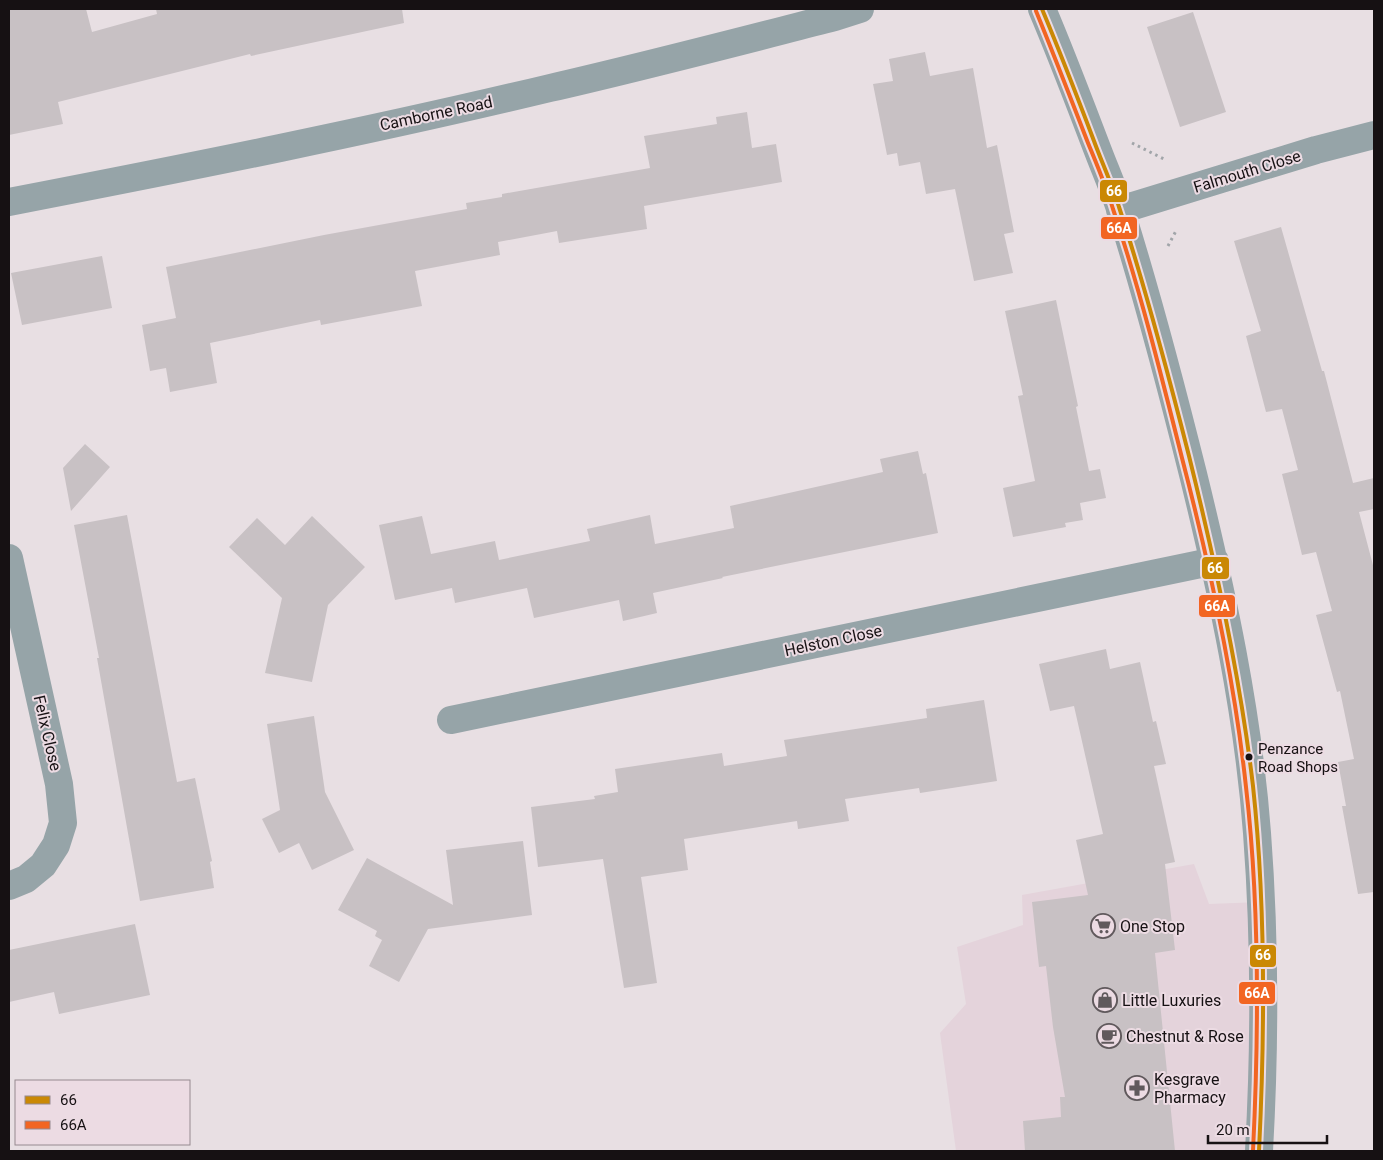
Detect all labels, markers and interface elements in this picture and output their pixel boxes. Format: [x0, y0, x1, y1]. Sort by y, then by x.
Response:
street label: Camborne Road [378, 92, 494, 135]
street label: Falmouth Close [1191, 146, 1303, 197]
line badge: 66 [1099, 179, 1128, 203]
text: 66 [1106, 183, 1122, 199]
line badge: 66A [1100, 216, 1138, 240]
text: 66A [1106, 220, 1132, 236]
line badge: 66 [1201, 556, 1230, 580]
text: 66 [1207, 560, 1223, 576]
line badge: 66A [1198, 594, 1236, 618]
text: 66A [1204, 598, 1230, 614]
street label: Helston Close [783, 621, 884, 660]
street label: Felix Close [30, 693, 65, 773]
place label: Penzance Road Shops [1258, 740, 1338, 776]
marker: Penzance Road Shops [1244, 752, 1254, 762]
supermarket icon: One Stop [1090, 913, 1116, 939]
place label: One Stop [1120, 917, 1185, 936]
line badge: 66 [1249, 944, 1277, 968]
text: 66 [1255, 947, 1271, 963]
line badge: 66A [1238, 981, 1276, 1005]
text: 66A [1244, 985, 1270, 1001]
shop icon: Little Luxuries [1092, 987, 1118, 1013]
place label: Little Luxuries [1122, 991, 1221, 1010]
cafe icon: Chestnut & Rose [1096, 1023, 1122, 1049]
place label: Chestnut & Rose [1126, 1027, 1244, 1046]
place label: Kesgrave Pharmacy [1154, 1070, 1226, 1107]
pharmacy icon: Kesgrave Pharmacy [1124, 1075, 1150, 1101]
legend [15, 1080, 190, 1145]
text: 66 [60, 1091, 77, 1109]
scale bar [1208, 1112, 1327, 1144]
text: 66A [60, 1116, 87, 1134]
text: 20 m [1216, 1121, 1250, 1139]

